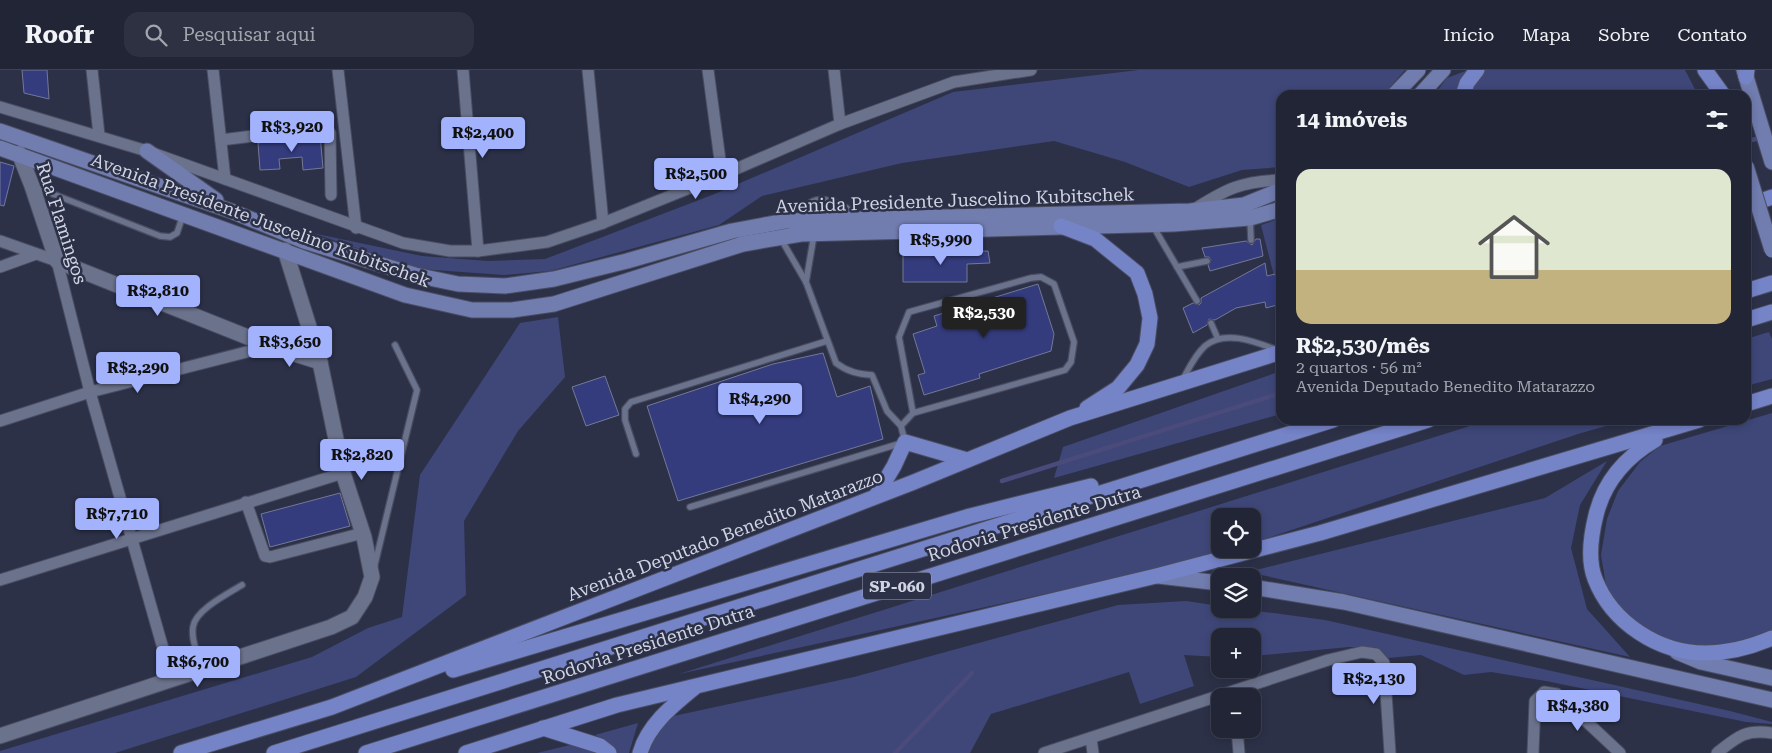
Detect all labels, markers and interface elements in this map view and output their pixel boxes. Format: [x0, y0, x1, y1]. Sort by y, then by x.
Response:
search box [124, 12, 474, 57]
text: Roofr [25, 21, 94, 49]
icon: search [142, 21, 170, 49]
text: Pesquisar aqui [182, 23, 316, 46]
text: Início [1443, 24, 1494, 45]
text: Mapa [1522, 24, 1570, 45]
text: Sobre [1598, 24, 1650, 45]
text: Contato [1678, 24, 1747, 45]
icon: filters [1703, 106, 1731, 134]
text: 14 imóveis [1296, 108, 1407, 132]
pin: R$3,920 [246, 111, 338, 153]
pin: R$2,400 [437, 116, 529, 159]
text: R$3,920 [261, 117, 323, 136]
text: R$2,400 [452, 123, 514, 142]
street label: Avenida Presidente Juscelino Kubitschek [89, 149, 433, 291]
pin: R$2,500 [650, 158, 742, 200]
street label: Rua Flamingos [32, 159, 92, 287]
text: R$2,500 [665, 164, 727, 183]
street label: Avenida Presidente Juscelino Kubitschek [775, 183, 1135, 217]
icon: home [1469, 202, 1559, 292]
pin: R$5,990 [895, 224, 987, 266]
text: R$5,990 [910, 230, 972, 249]
pin: R$2,810 [112, 274, 204, 317]
text: R$2,810 [127, 281, 189, 300]
pin: R$2,530 [938, 296, 1030, 339]
text: R$2,530 [953, 303, 1015, 322]
pin: R$3,650 [244, 326, 336, 368]
text: R$3,650 [259, 332, 321, 351]
text: R$2,530/mês [1296, 334, 1430, 358]
pin: R$2,290 [92, 352, 184, 394]
text: R$2,290 [107, 358, 169, 377]
text: 2 quartos · 56 m² [1296, 358, 1422, 377]
text: Avenida Deputado Benedito Matarazzo [1296, 377, 1595, 396]
pin: R$4,290 [714, 382, 806, 425]
text: R$4,290 [729, 389, 791, 408]
pin: R$2,820 [316, 438, 408, 481]
text: R$2,820 [331, 445, 393, 464]
street label: Avenida Deputado Benedito Matarazzo [564, 465, 886, 605]
street label: Rodovia Presidente Dutra [925, 480, 1143, 565]
pin: R$7,710 [71, 498, 163, 540]
text: R$7,710 [86, 504, 148, 523]
map controls [1211, 508, 1261, 738]
button: locate [1211, 508, 1261, 558]
button: layers [1211, 568, 1261, 618]
road number: SP-060 [863, 572, 931, 600]
street label: Rodovia Presidente Dutra [539, 600, 757, 688]
button: + [1211, 628, 1261, 678]
pin: R$6,700 [152, 646, 244, 688]
text: R$6,700 [167, 652, 229, 671]
pin: R$2,130 [1328, 662, 1420, 705]
text: R$2,130 [1343, 669, 1405, 688]
button: − [1211, 688, 1261, 738]
pin: R$4,380 [1532, 690, 1624, 732]
text: R$4,380 [1547, 696, 1609, 715]

